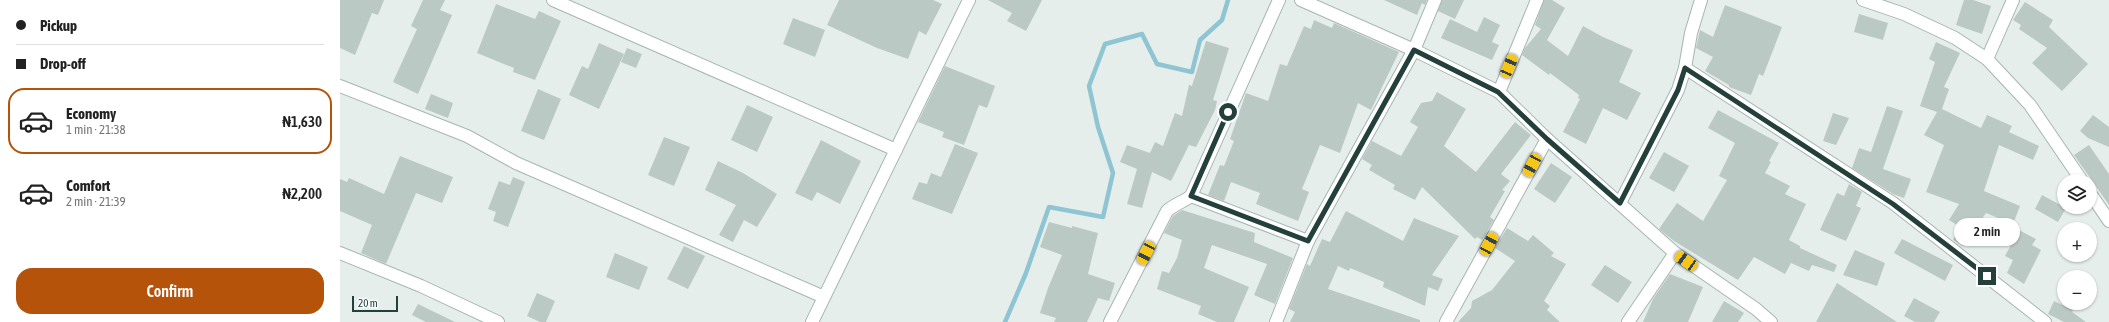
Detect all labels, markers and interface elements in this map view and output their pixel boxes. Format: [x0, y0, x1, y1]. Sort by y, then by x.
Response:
text: Pickup [40, 17, 77, 34]
car [1499, 53, 1519, 79]
text: Drop-off [40, 55, 86, 72]
icon: car [18, 103, 54, 139]
route start [1219, 103, 1237, 121]
text: Economy [66, 105, 116, 122]
text: ₦1,630 [282, 113, 322, 130]
text: 1 min · 21:38 [66, 122, 126, 137]
car [1521, 152, 1543, 178]
map controls [2057, 174, 2097, 310]
button: layers [2057, 174, 2097, 214]
icon: car [18, 175, 54, 211]
text: Comfort [66, 177, 110, 194]
text: ₦2,200 [282, 185, 322, 202]
text: 2 min · 21:39 [66, 194, 126, 209]
callout: 2 min [1954, 218, 2020, 246]
button: + [2057, 222, 2097, 262]
text: 2 min [1974, 224, 2000, 239]
car [1478, 231, 1500, 257]
car [1135, 240, 1157, 266]
car [1673, 249, 1699, 273]
route end [1978, 267, 1996, 285]
button: Confirm [16, 268, 324, 314]
button: − [2057, 270, 2097, 310]
scale bar [352, 294, 398, 313]
text: 20 m [358, 297, 378, 309]

